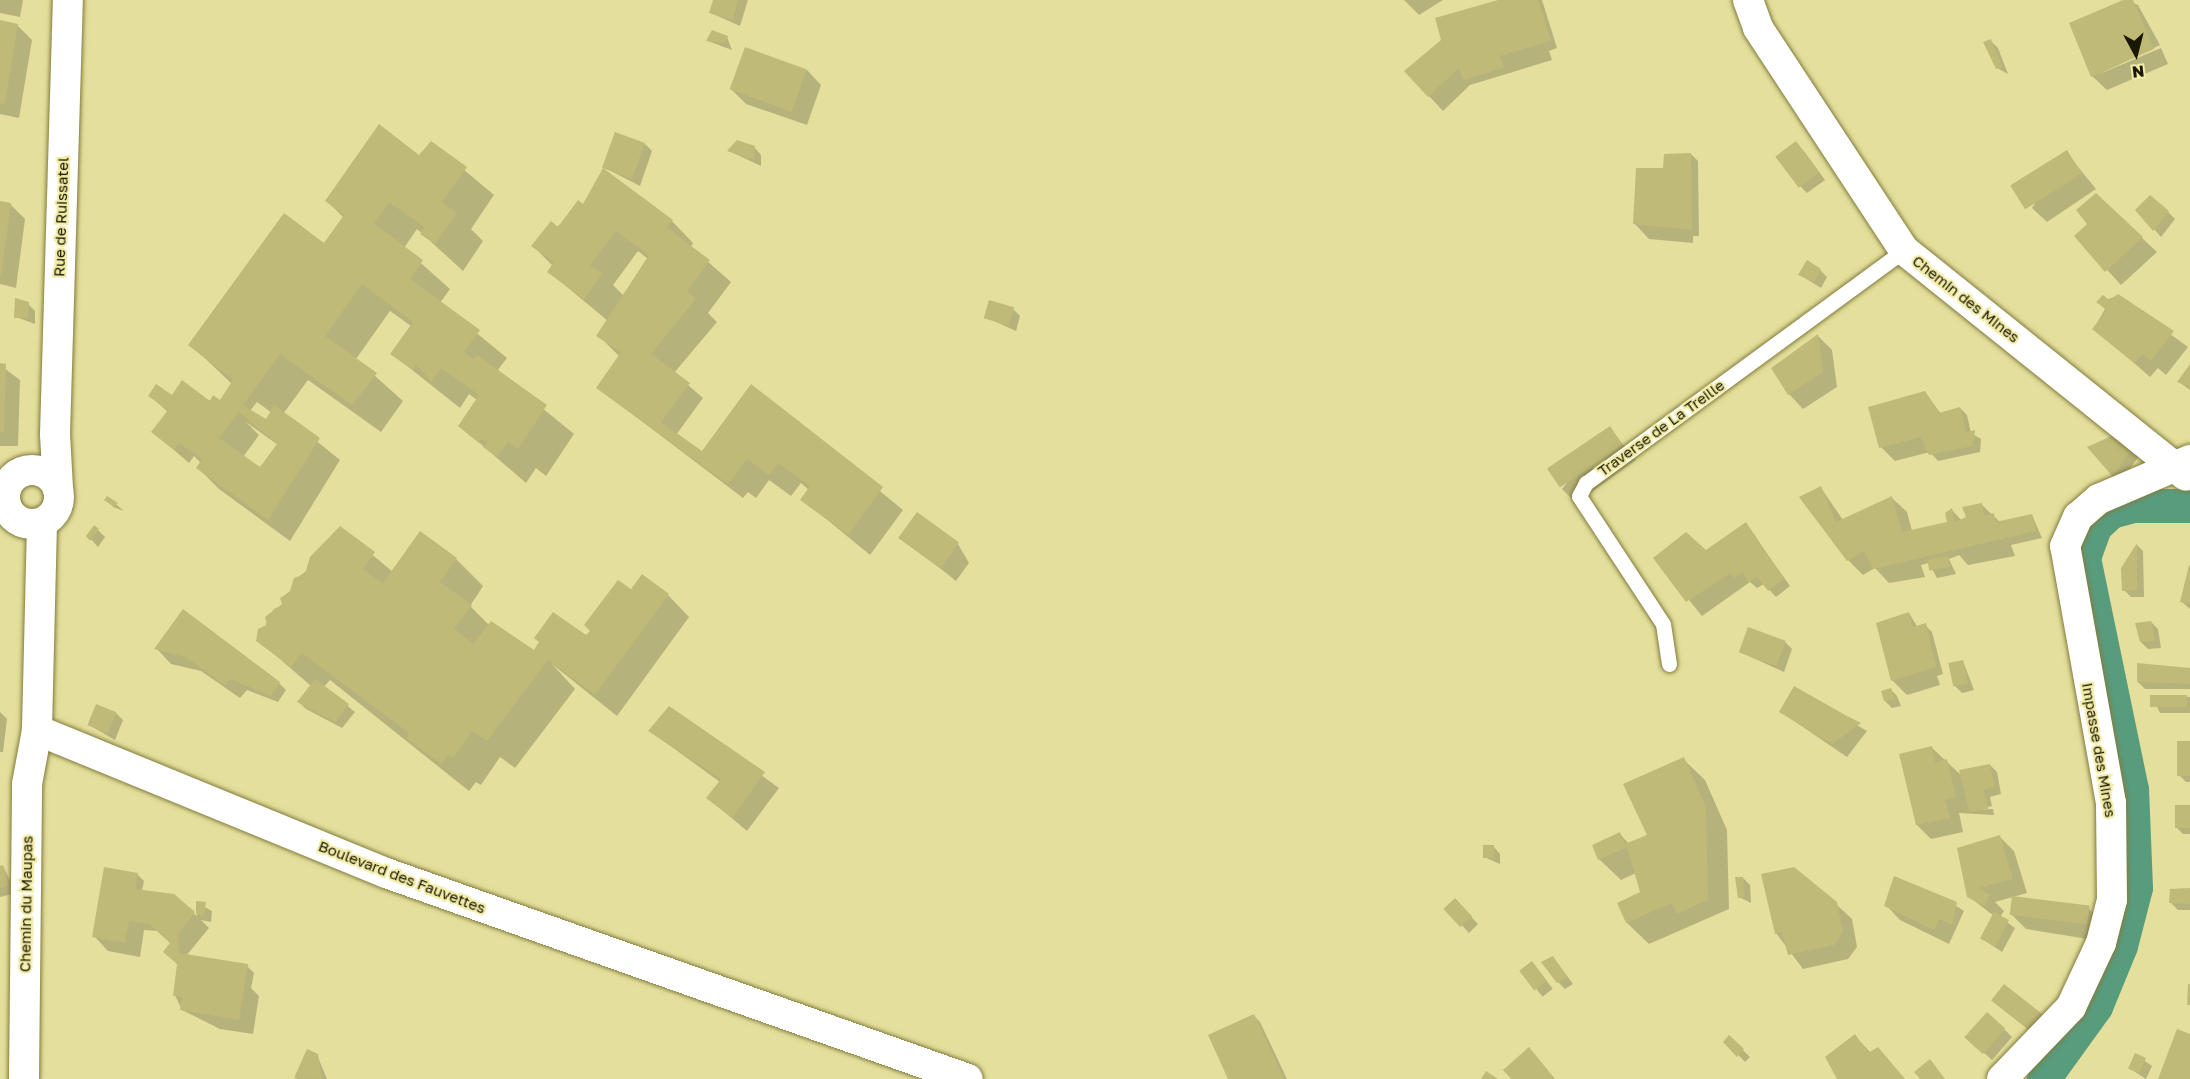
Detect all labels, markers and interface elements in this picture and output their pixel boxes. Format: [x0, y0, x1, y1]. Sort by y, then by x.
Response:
north arrow [2106, 24, 2166, 84]
text: N [2131, 61, 2145, 83]
street label: Rue de Ruissatel [50, 157, 72, 277]
street label: Chemin des Mines [1909, 252, 2023, 346]
street label: Traverse de La Treille [1594, 376, 1728, 480]
street label: Impasse des Mines [2078, 681, 2120, 819]
street label: Chemin du Maupas [16, 836, 36, 972]
street label: Boulevard des Fauvettes [316, 837, 488, 917]

